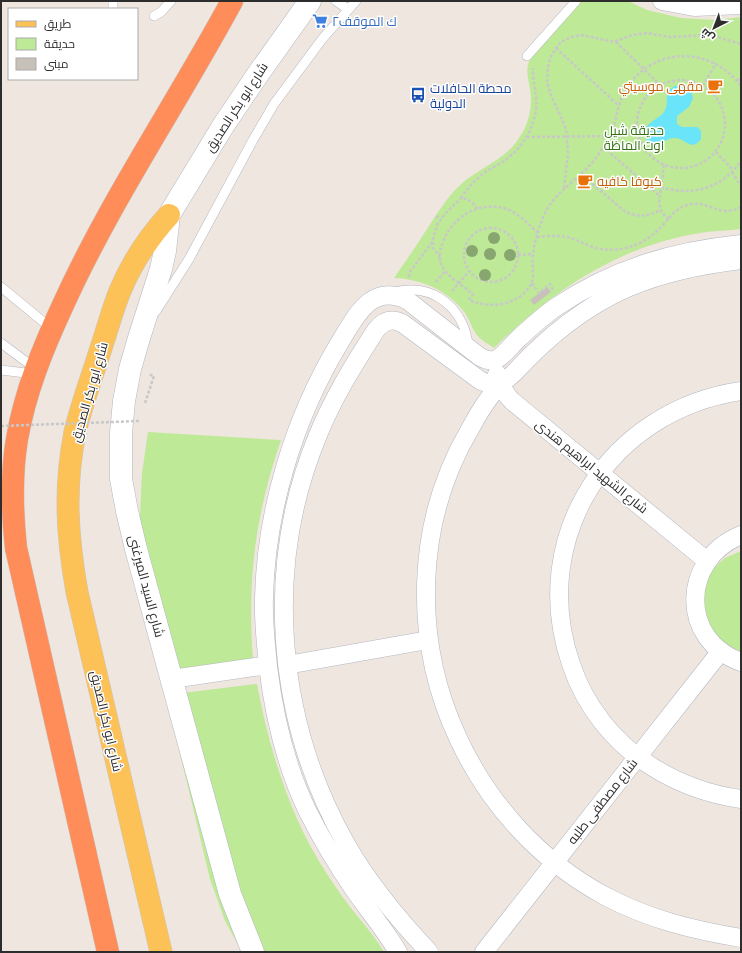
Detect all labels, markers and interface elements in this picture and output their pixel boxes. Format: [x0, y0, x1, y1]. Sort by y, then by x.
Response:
legend [8, 8, 138, 80]
north arrow [694, 8, 734, 48]
supermarket icon: ك الموقف٢ [311, 12, 329, 30]
place label: ك الموقف٢ [332, 13, 397, 29]
text: طريق [44, 16, 72, 31]
text: ش [697, 26, 717, 45]
text: حديقة [44, 36, 75, 51]
text: مبنى [44, 56, 69, 71]
street label: شارع ابو بكر الصديق [201, 59, 272, 155]
cafe icon: مقهى موسيتي [706, 77, 724, 95]
place label: مقهى موسيتي [619, 78, 703, 97]
place label: محطة الحافلات الدولية [430, 80, 512, 111]
bus stop icon: محطة الحافلات الدولية [409, 86, 427, 104]
park label: حديقة شيل اوت الماظة [604, 122, 664, 153]
cafe icon: كيوفا كافيه [576, 172, 594, 190]
place label: كيوفا كافيه [597, 173, 662, 189]
street label: شارع ابو بكر الصديق [67, 340, 112, 444]
street label: شارع الشهيد ابراهيم هندى [531, 416, 652, 518]
street label: شارع السيد الميرغنى [125, 533, 168, 639]
street label: شارع ابو بكر الصديق [87, 669, 126, 774]
street label: شارع مصطفى طلبه [564, 755, 641, 848]

